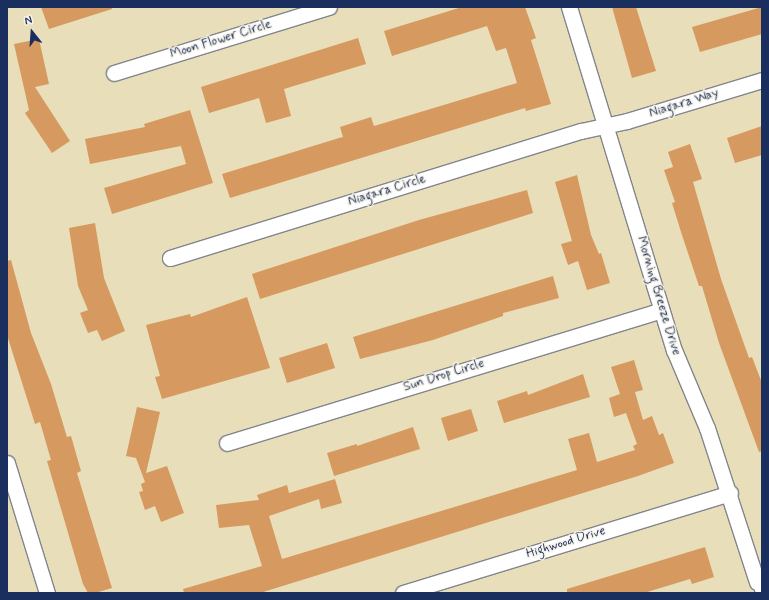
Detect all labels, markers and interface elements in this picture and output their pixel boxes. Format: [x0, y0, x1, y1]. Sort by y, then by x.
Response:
north arrow [12, 12, 52, 52]
text: N [23, 13, 34, 28]
street label: Moon Flower Circle [168, 17, 274, 63]
street label: Niagara Way [647, 86, 721, 122]
street label: Niagara Circle [346, 172, 428, 210]
street label: Morning Breeze Drive [633, 236, 683, 356]
street label: Sun Drop Circle [401, 356, 487, 396]
street label: Highwood Drive [525, 524, 607, 562]

